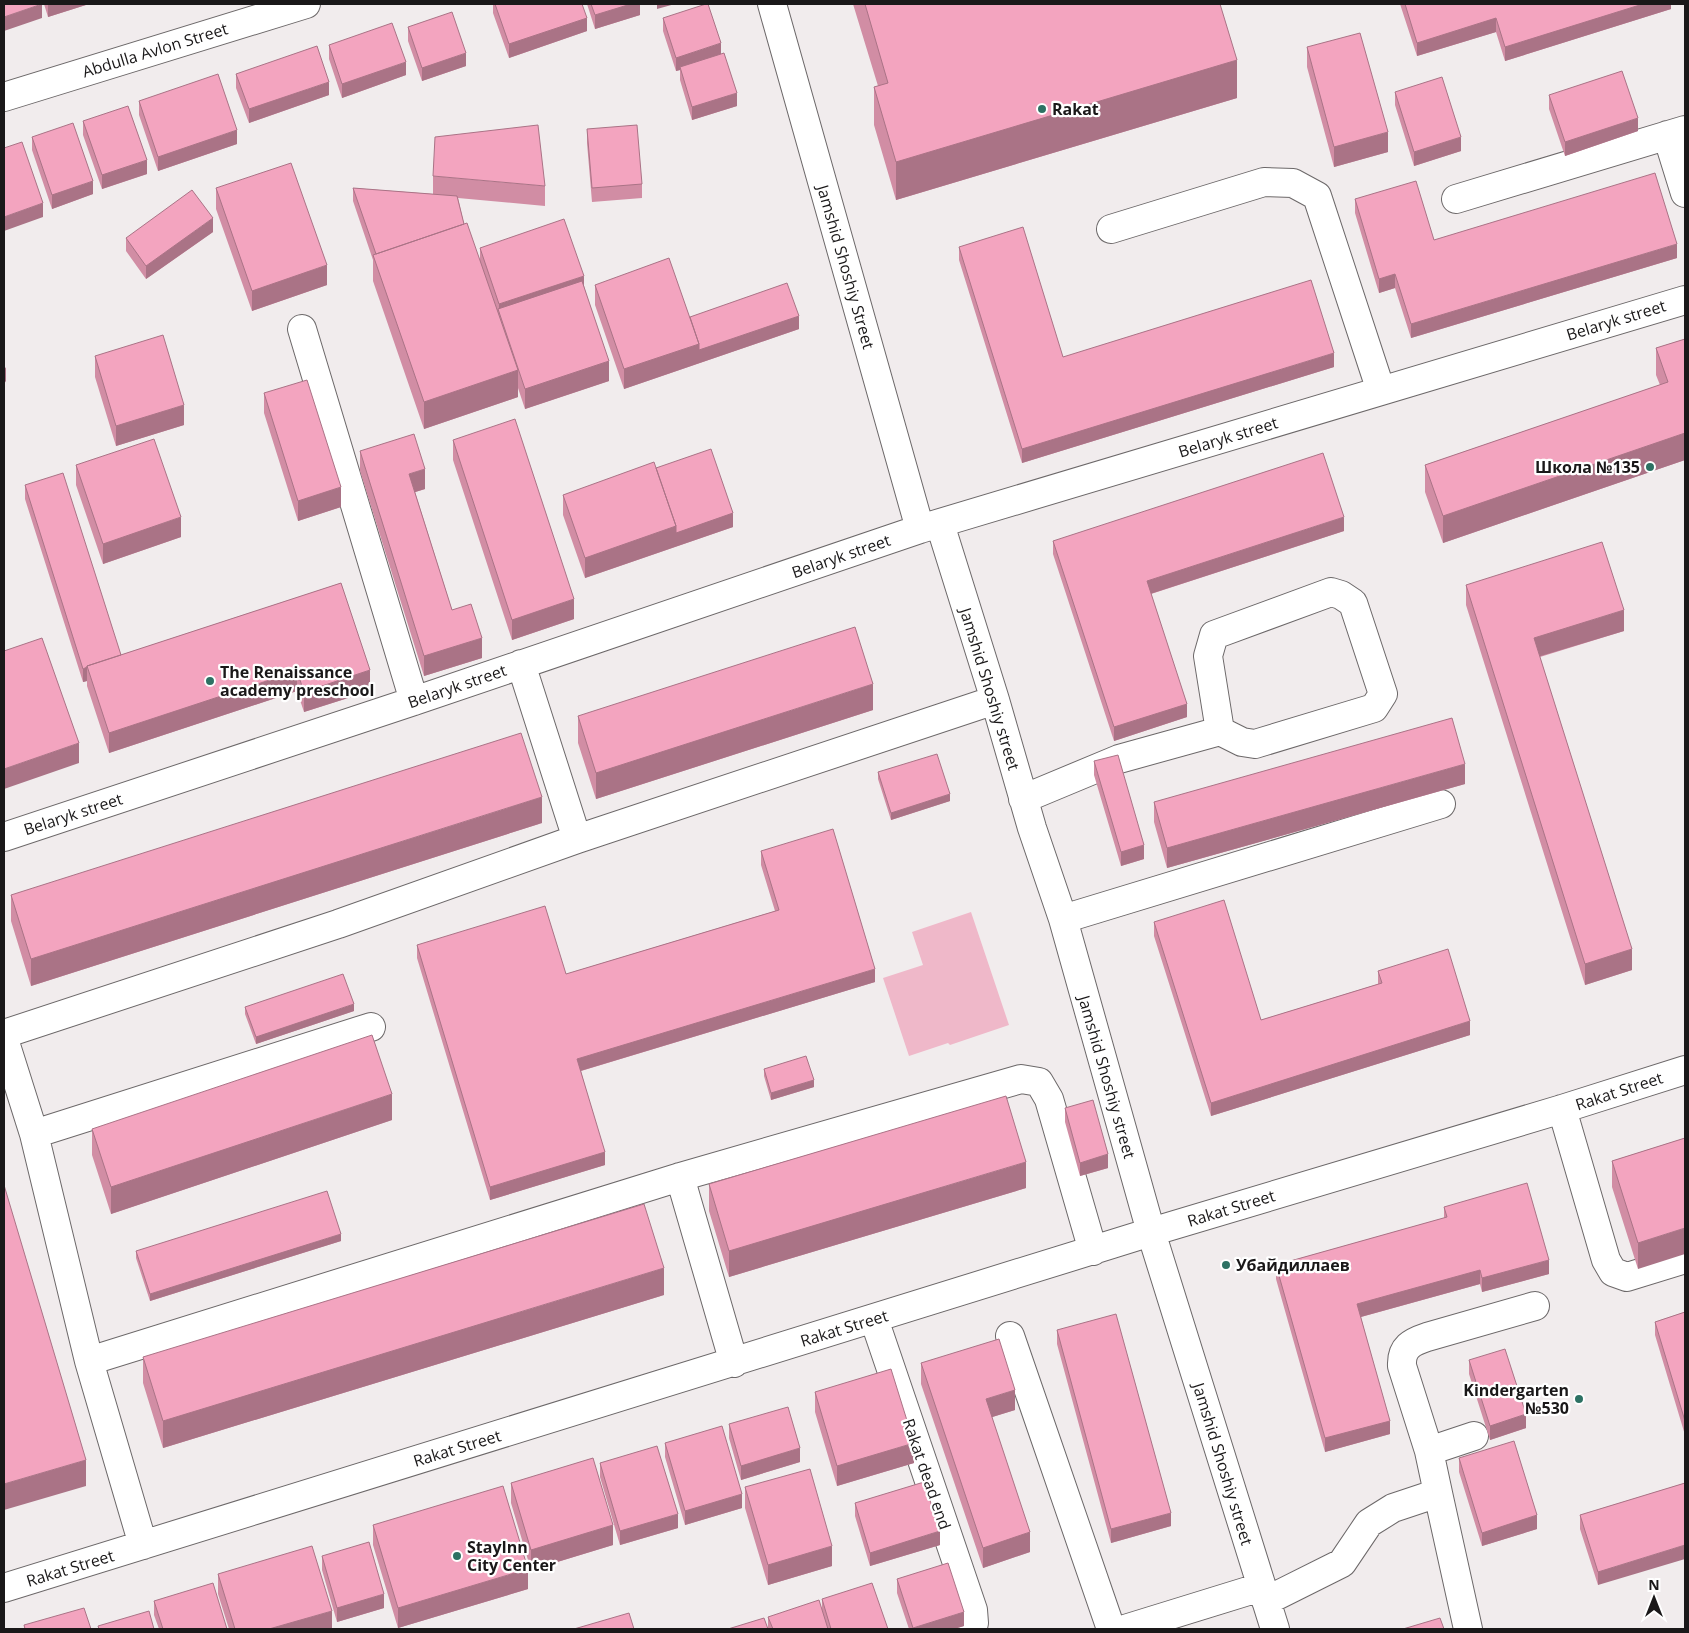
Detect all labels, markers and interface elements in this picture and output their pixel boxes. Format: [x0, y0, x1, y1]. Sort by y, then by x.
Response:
street label: Abdulla Avlon Street [80, 17, 231, 83]
place label: Rakat [1052, 98, 1099, 120]
marker: Rakat [1036, 103, 1048, 115]
street label: Jamshid Shoshiy Street [811, 180, 880, 352]
street label: Belaryk street [1564, 294, 1669, 346]
street label: Belaryk street [1176, 411, 1281, 463]
place label: Школа №135 [1535, 456, 1640, 478]
marker: Школа №135 [1644, 461, 1656, 473]
street label: Belaryk street [789, 529, 894, 583]
street label: Jamshid Shoshiy street [954, 603, 1025, 773]
street label: Belaryk street [405, 659, 510, 713]
place label: The Renaissance academy preschool [220, 661, 374, 701]
marker: The Renaissance academy preschool [204, 675, 216, 687]
street label: Belaryk street [21, 788, 126, 840]
street label: Jamshid Shoshiy street [1073, 991, 1141, 1161]
street label: Rakat Street [1573, 1066, 1666, 1115]
street label: Rakat Street [1184, 1184, 1278, 1232]
place label: Убайдиллаев [1236, 1254, 1350, 1276]
marker: Убайдиллаев [1220, 1259, 1232, 1271]
street label: Rakat Street [797, 1304, 891, 1352]
street label: Jamshid Shoshiy street [1187, 1378, 1258, 1548]
place label: Kindergarten №530 [1463, 1379, 1569, 1419]
marker: Kindergarten №530 [1573, 1393, 1585, 1405]
street label: Rakat dead end [898, 1416, 956, 1532]
street label: Rakat Street [410, 1424, 504, 1472]
place label: StayInn City Center [467, 1536, 556, 1576]
street label: Rakat Street [23, 1544, 117, 1592]
marker: StayInn City Center [451, 1550, 463, 1562]
north arrow [1629, 1573, 1679, 1623]
text: N [1648, 1575, 1660, 1594]

